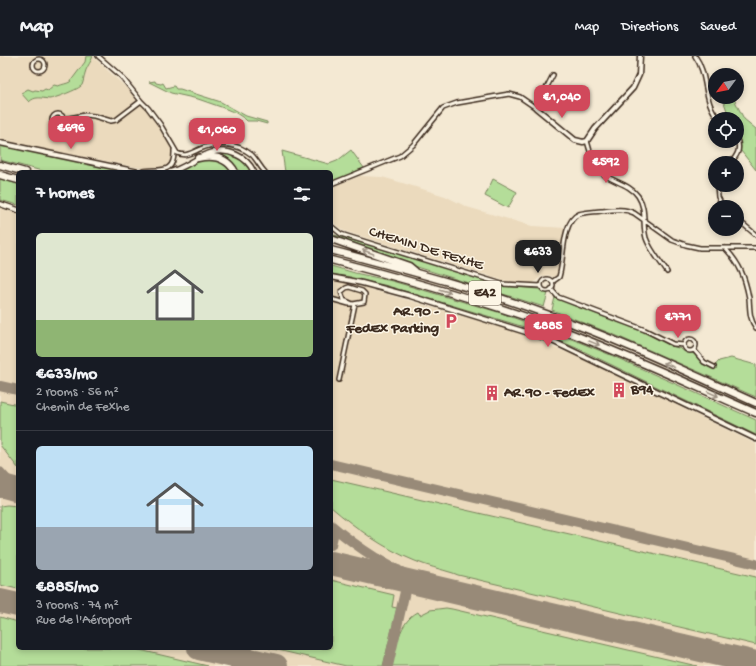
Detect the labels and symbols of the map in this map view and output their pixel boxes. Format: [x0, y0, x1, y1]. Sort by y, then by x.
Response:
north arrow [708, 68, 744, 104]
pin: €1,040 [529, 85, 595, 119]
pin: €696 [47, 116, 95, 150]
pin: €1,060 [184, 118, 250, 152]
pin: €592 [582, 150, 630, 184]
street label: CHEMIN DE FEXHE [366, 223, 486, 275]
pin: €633 [514, 240, 562, 274]
one-way arrow [361, 248, 374, 255]
road number: E42 [469, 281, 501, 305]
one-way arrow [438, 288, 451, 295]
place label: AR.90 - FedEx Parking [345, 303, 439, 338]
pin: €771 [654, 305, 702, 339]
parking icon: AR.90 - FedEx Parking [442, 312, 460, 330]
pin: €885 [524, 314, 572, 348]
one-way arrow [588, 339, 600, 347]
one-way arrow [664, 360, 676, 368]
building icon: B94 [610, 381, 628, 399]
place label: B94 [630, 381, 654, 399]
building icon: AR.90 - FedEx [483, 384, 501, 402]
place label: AR.90 - FedEx [503, 384, 595, 402]
one-way arrow [707, 391, 719, 399]

